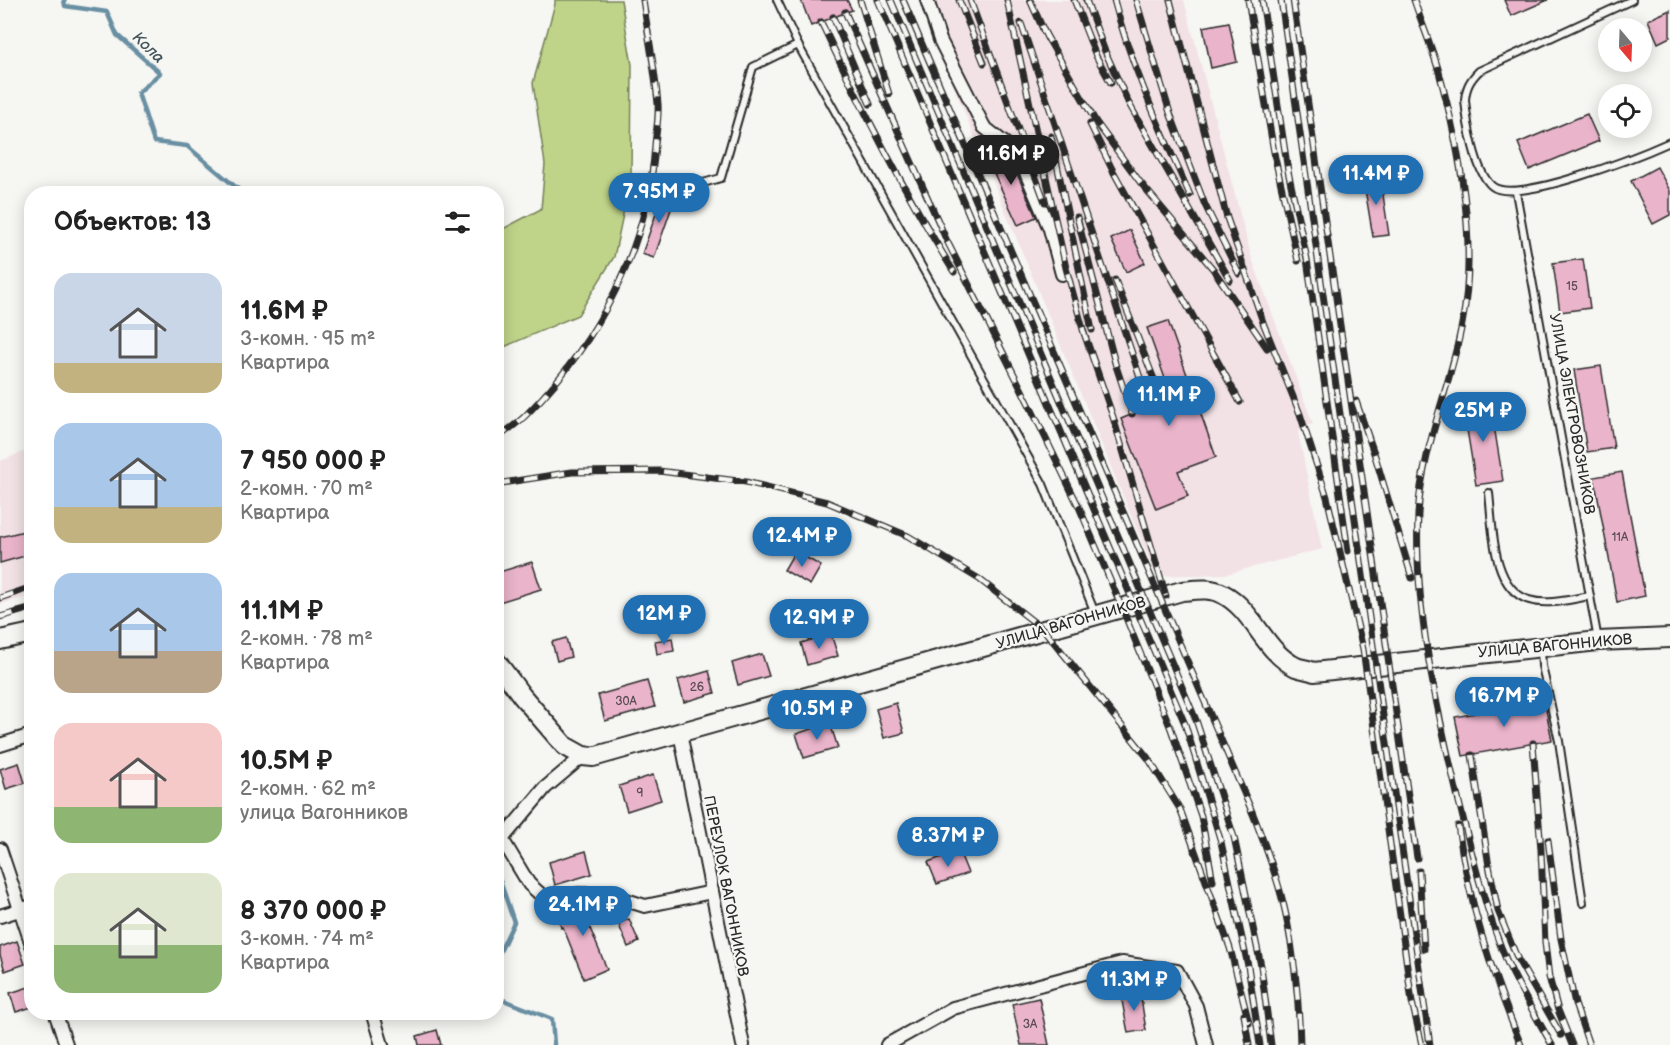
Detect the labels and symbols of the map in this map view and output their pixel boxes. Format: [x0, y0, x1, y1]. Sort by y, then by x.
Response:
north arrow [1598, 18, 1652, 72]
water label: Кола [128, 28, 168, 68]
pin: 11.6M ₽ [956, 135, 1066, 186]
pin: 11.4M ₽ [1321, 155, 1431, 206]
pin: 7.95M ₽ [604, 173, 714, 224]
house number: 15 [1566, 279, 1578, 294]
street label: УЛИЦА ЭЛЕКТРОВОЗНИКОВ [1545, 312, 1599, 517]
pin: 11.1M ₽ [1114, 376, 1224, 427]
pin: 25M ₽ [1441, 392, 1525, 443]
pin: 12.4M ₽ [747, 517, 857, 568]
house number: 11А [1612, 530, 1629, 545]
street label: УЛИЦА ВАГОННИКОВ [994, 592, 1149, 653]
pin: 12M ₽ [622, 595, 706, 646]
pin: 12.9M ₽ [764, 599, 874, 650]
street label: УЛИЦА ВАГОННИКОВ [1477, 630, 1634, 662]
pin: 16.7M ₽ [1449, 677, 1559, 728]
house number: 26 [690, 680, 704, 695]
pin: 10.5M ₽ [762, 690, 872, 741]
house number: 30А [615, 694, 638, 709]
house number: 9 [637, 786, 644, 801]
street label: ПЕРЕУЛОК ВАГОННИКОВ [699, 794, 753, 979]
pin: 8.37M ₽ [893, 817, 1003, 868]
pin: 24.1M ₽ [528, 886, 638, 937]
pin: 11.3M ₽ [1079, 961, 1189, 1012]
house number: 3А [1023, 1017, 1038, 1032]

